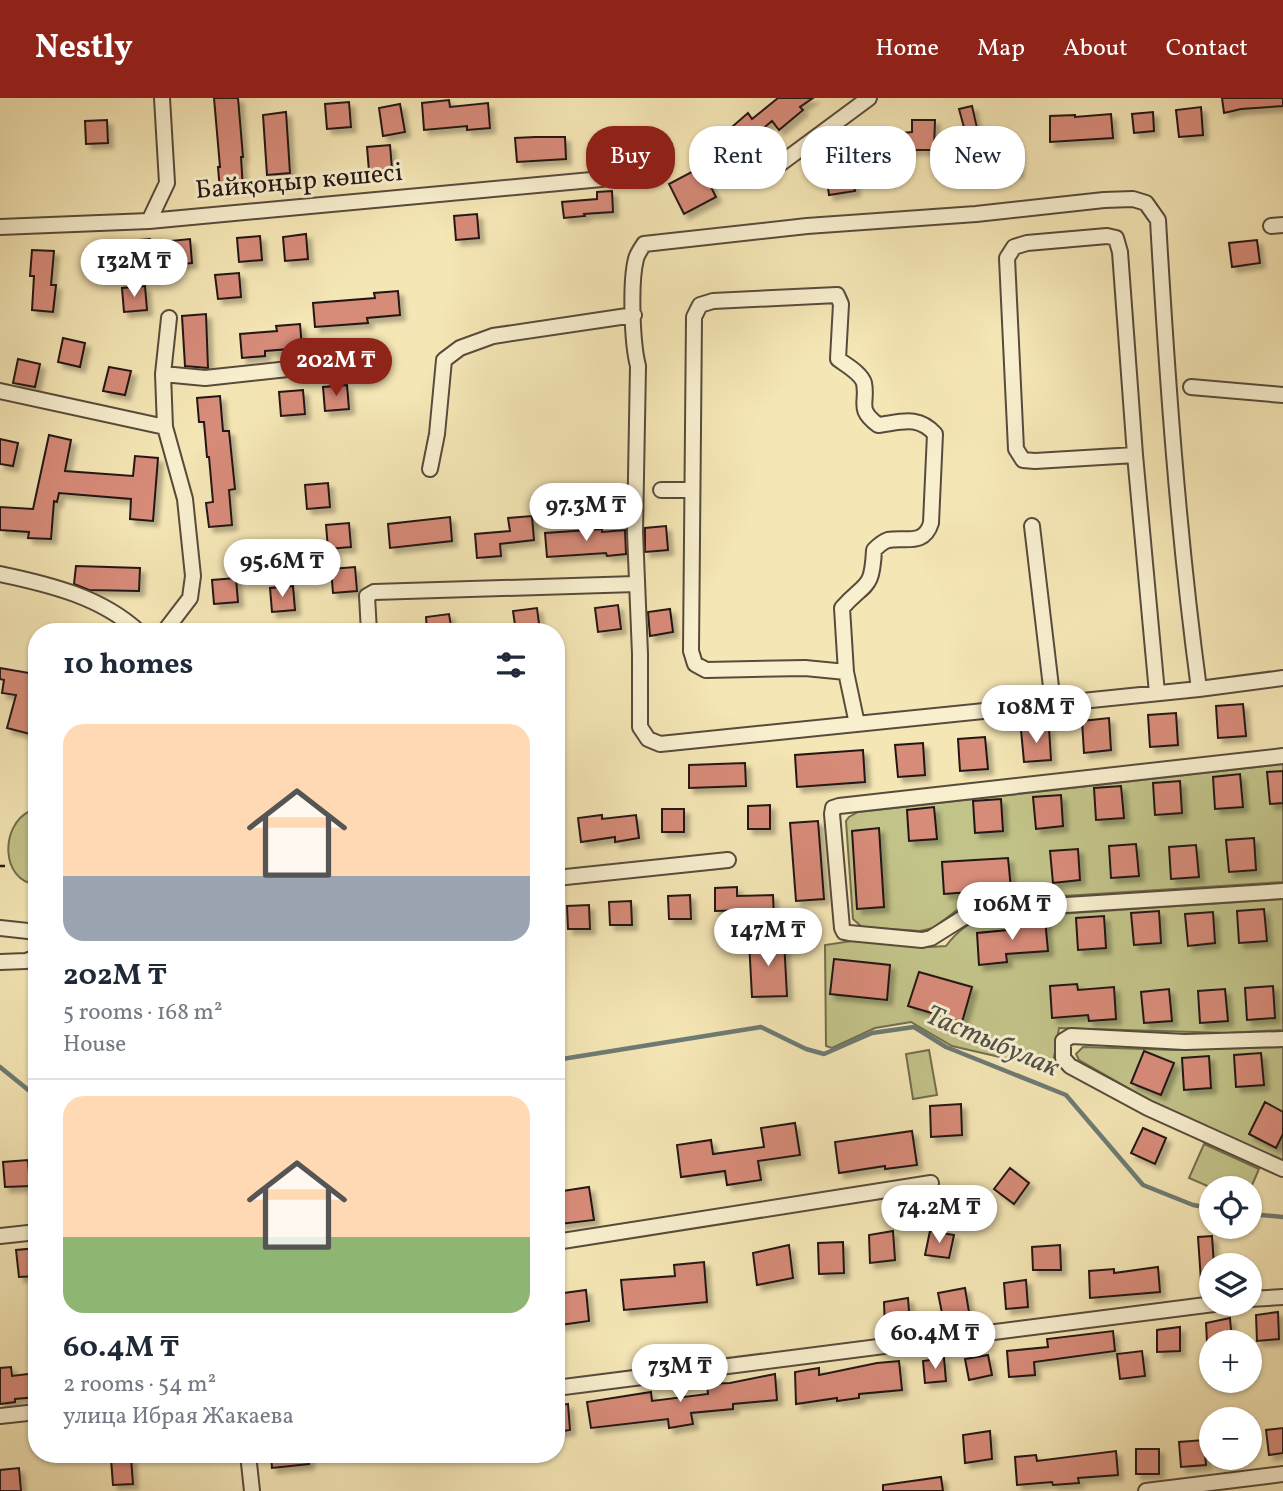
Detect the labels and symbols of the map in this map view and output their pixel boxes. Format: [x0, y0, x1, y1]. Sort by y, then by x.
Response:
street label: Байқоңыр көшесі [194, 155, 404, 209]
pin: 132M ₸ [77, 240, 191, 299]
pin: 202M ₸ [279, 338, 393, 398]
pin: 97.3M ₸ [521, 484, 651, 543]
pin: 95.6M ₸ [217, 540, 347, 599]
pin: 108M ₸ [979, 686, 1093, 745]
pin: 106M ₸ [955, 882, 1069, 942]
pin: 147M ₸ [711, 908, 825, 968]
water label: Тастыбулак [919, 996, 1065, 1088]
pin: 74.2M ₸ [874, 1186, 1004, 1245]
pin: 60.4M ₸ [870, 1312, 1000, 1371]
pin: 73M ₸ [631, 1344, 729, 1404]

